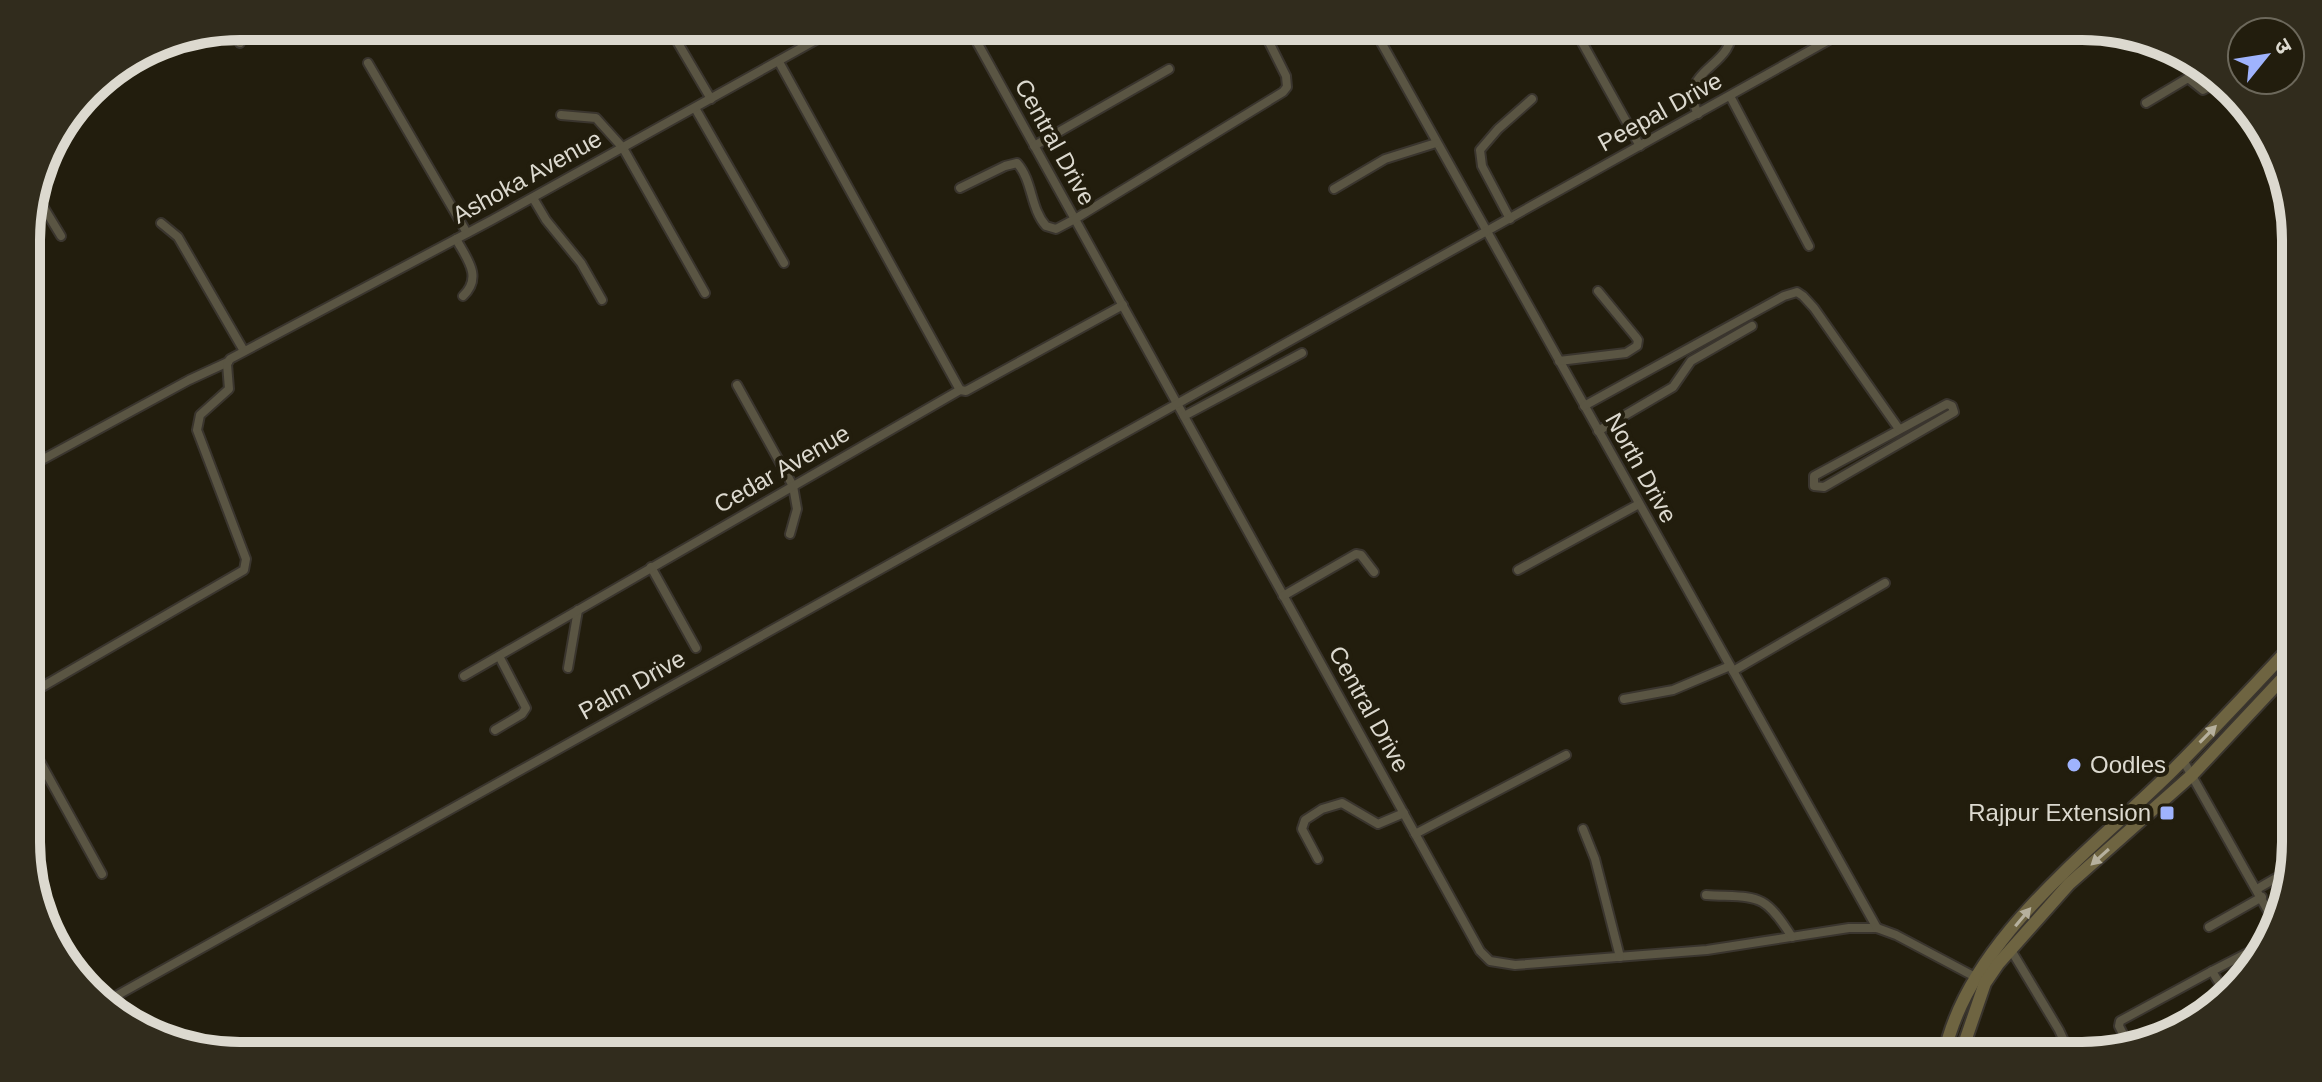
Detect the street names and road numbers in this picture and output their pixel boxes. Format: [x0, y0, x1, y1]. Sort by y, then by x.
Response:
street label: Peepal Drive [1593, 66, 1726, 157]
street label: Central Drive [1010, 74, 1101, 210]
street label: Ashoka Avenue [447, 124, 606, 229]
street label: North Drive [1600, 408, 1683, 527]
street label: Cedar Avenue [709, 419, 854, 518]
street label: Central Drive [1324, 641, 1415, 777]
street label: Palm Drive [574, 644, 690, 725]

